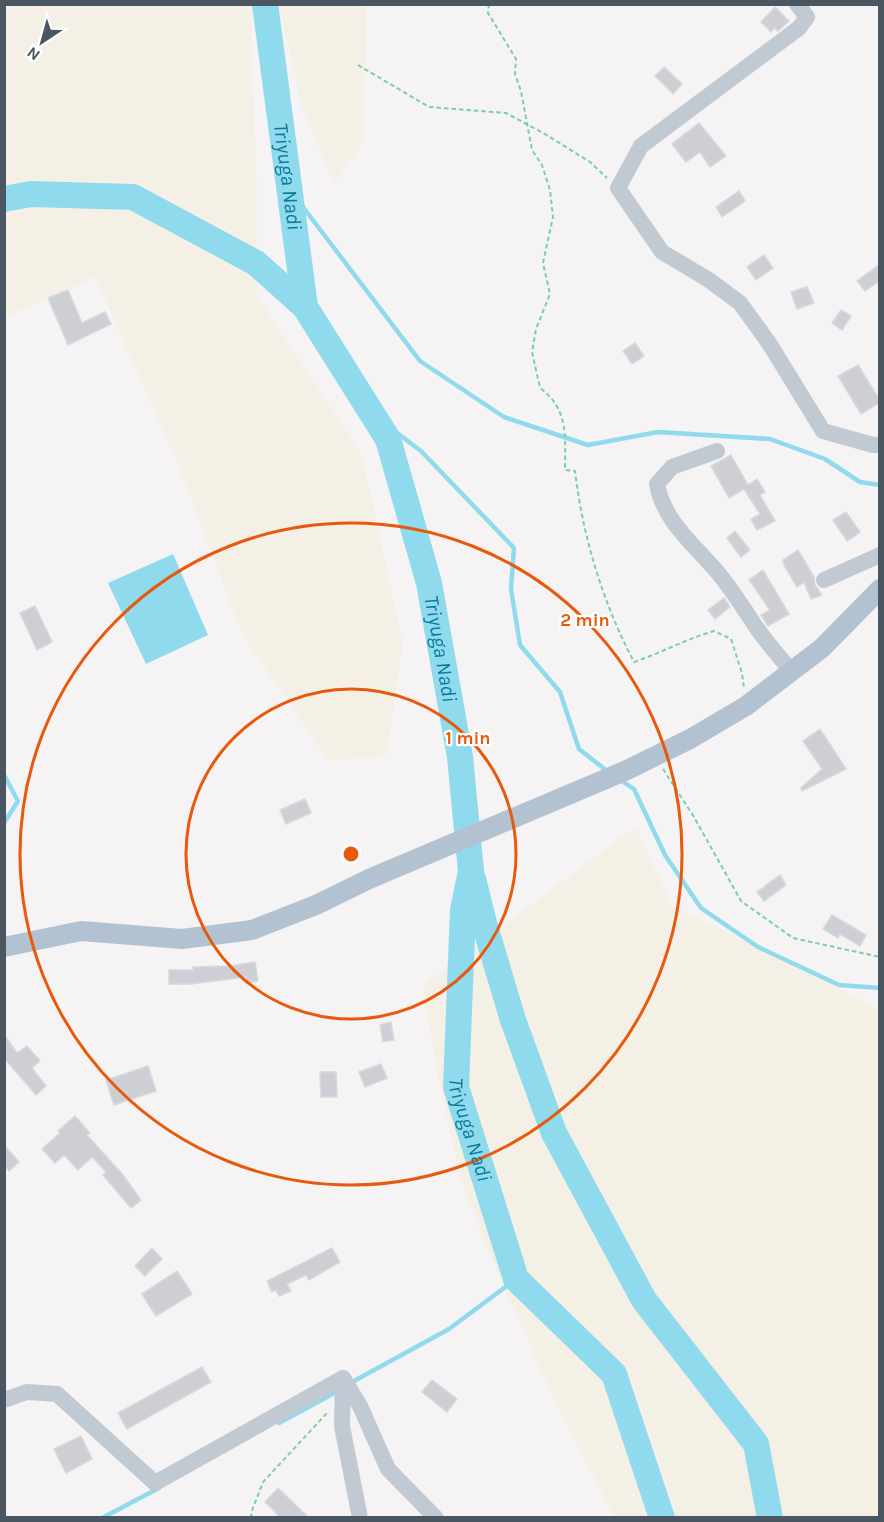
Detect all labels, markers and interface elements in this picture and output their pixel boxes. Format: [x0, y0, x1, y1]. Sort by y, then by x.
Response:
north arrow [12, 12, 72, 72]
text: N [23, 43, 44, 65]
water label: Triyuga Nadi [269, 122, 307, 232]
water label: Triyuga Nadi [419, 594, 462, 704]
text: 2 min [560, 609, 610, 631]
text: 1 min [445, 727, 491, 749]
centre of rings [341, 844, 361, 864]
water label: Triyuga Nadi [444, 1077, 497, 1185]

